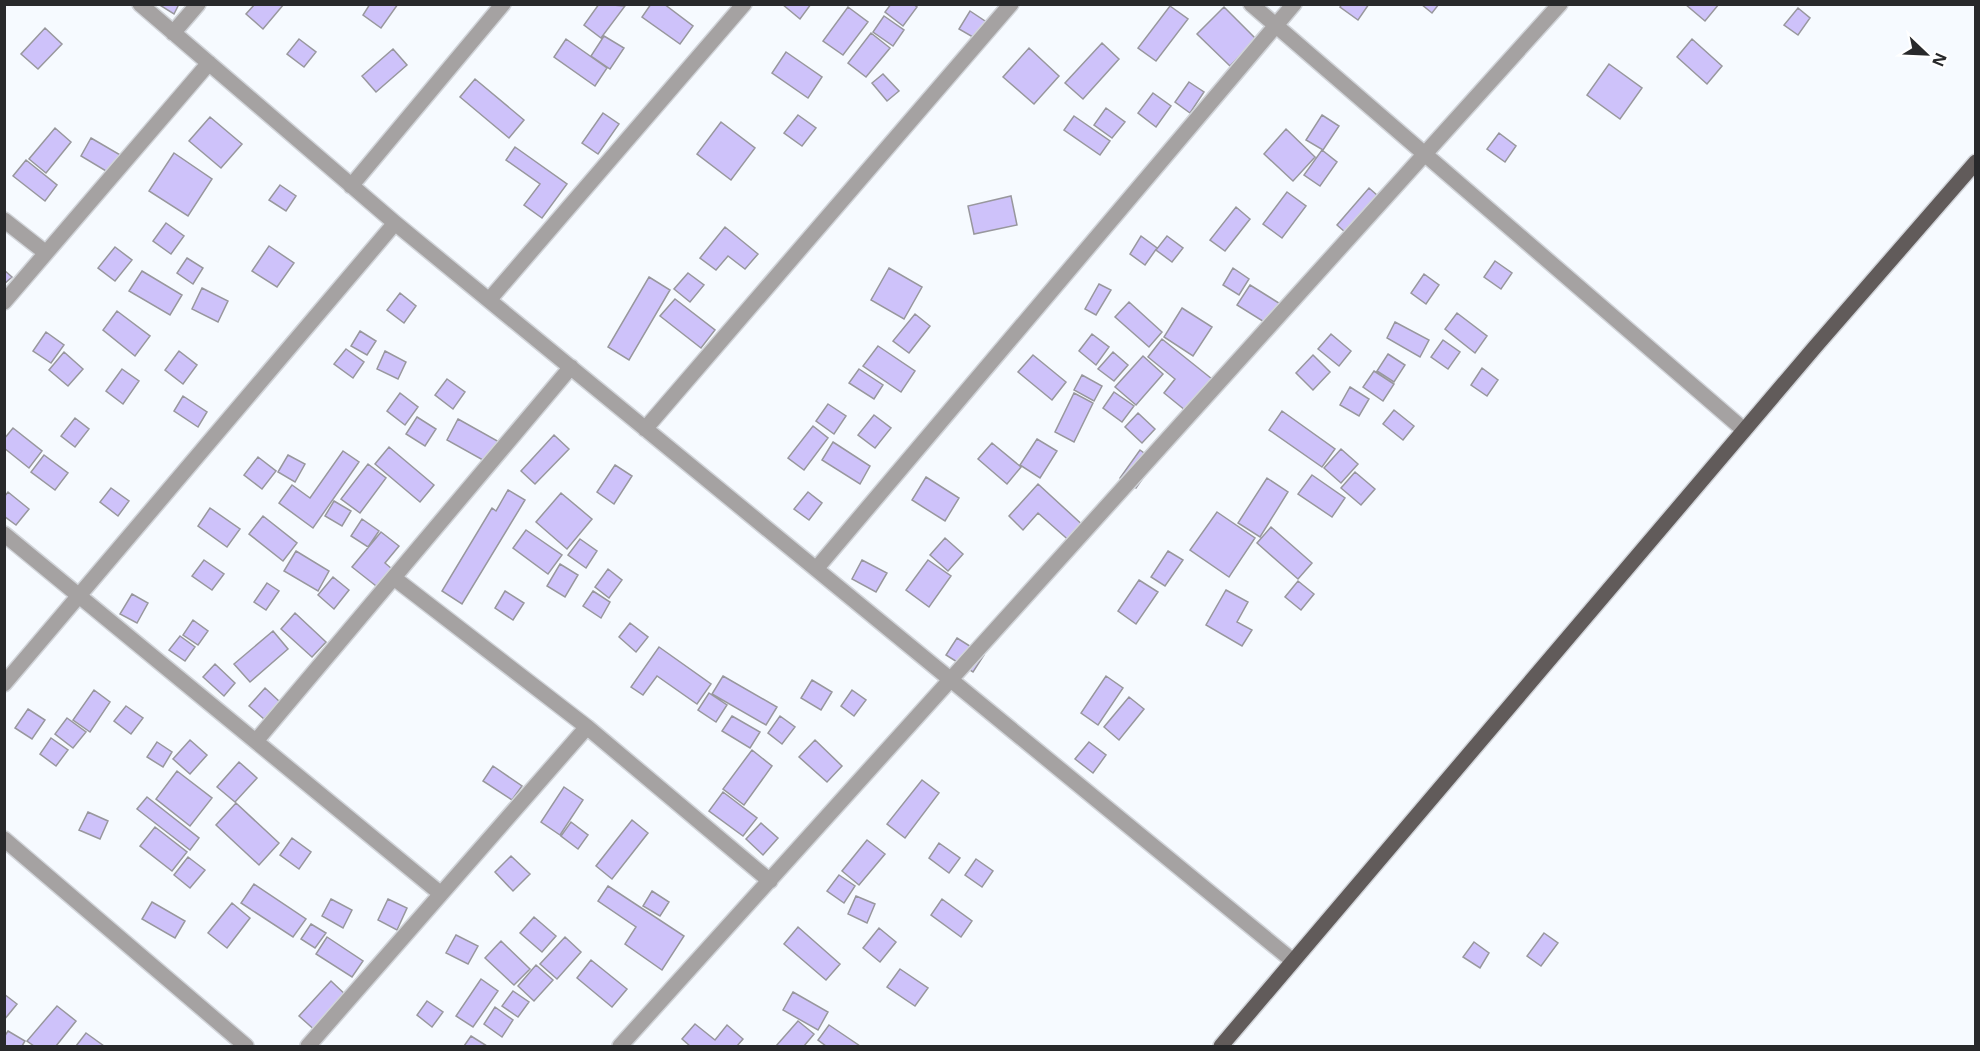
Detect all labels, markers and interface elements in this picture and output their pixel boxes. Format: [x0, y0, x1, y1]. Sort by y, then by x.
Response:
north arrow [1896, 24, 1956, 84]
text: N [1927, 50, 1952, 70]

